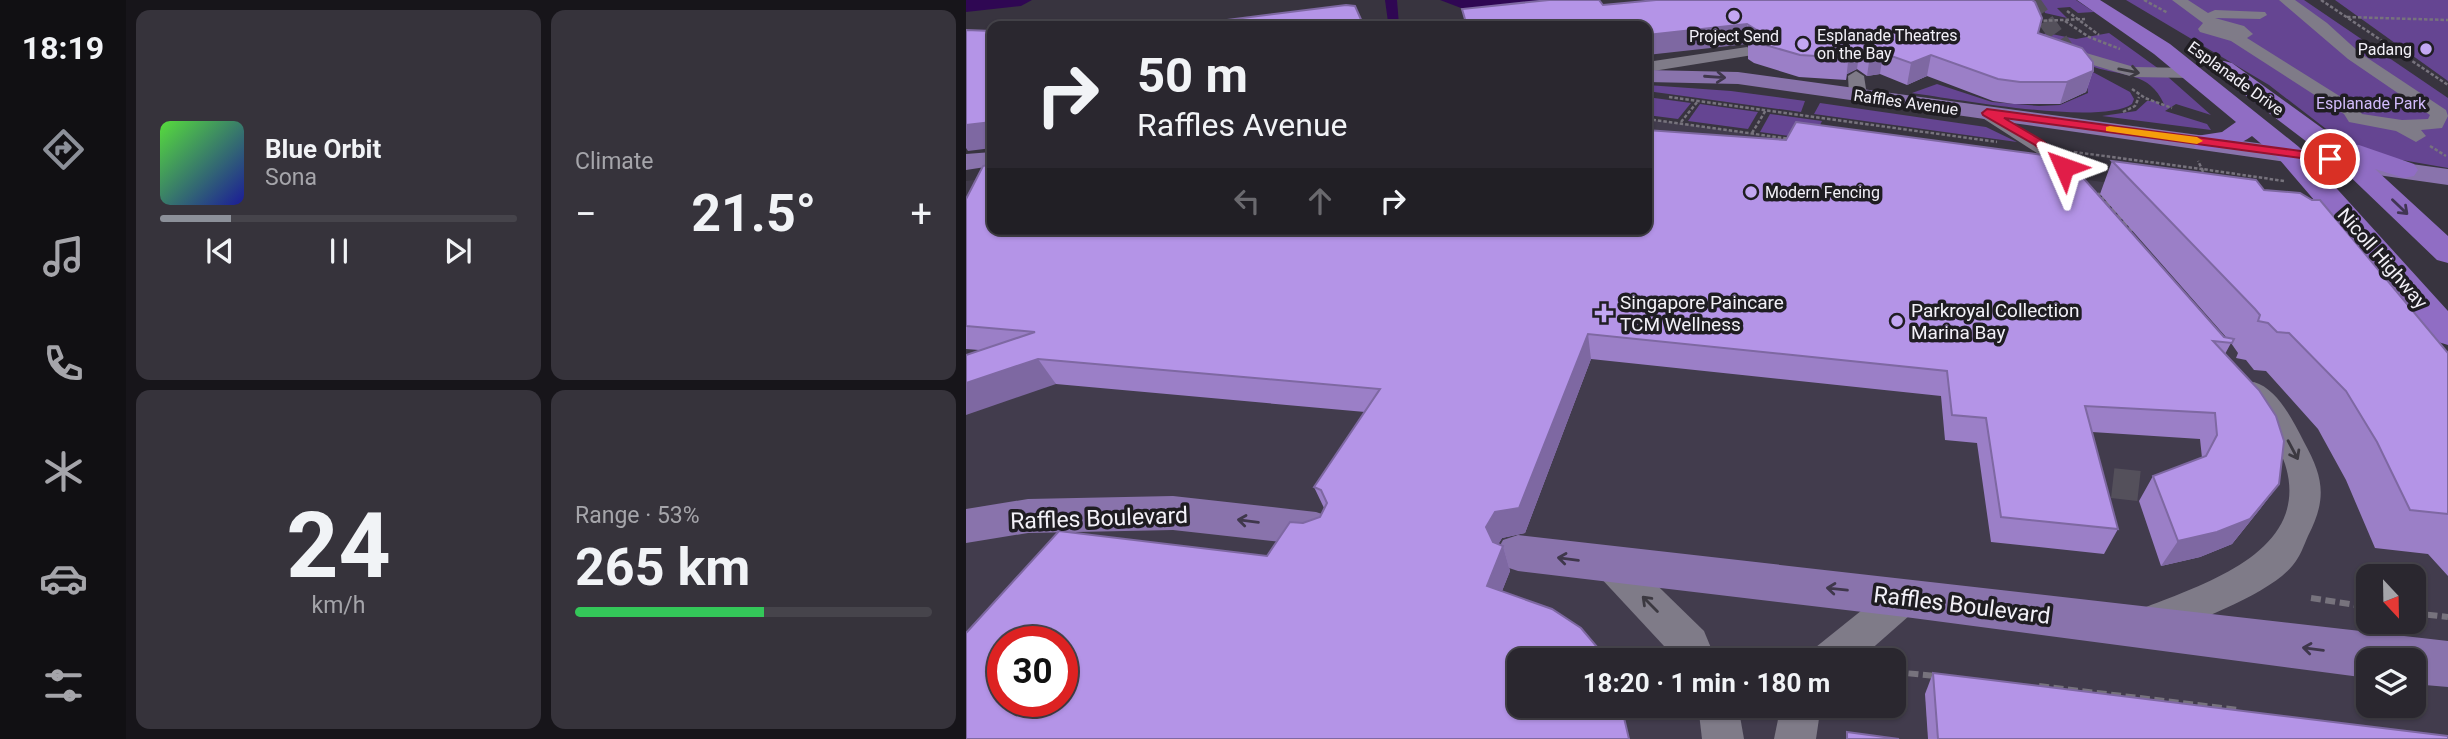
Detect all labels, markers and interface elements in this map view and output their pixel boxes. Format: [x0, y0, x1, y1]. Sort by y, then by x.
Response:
marker: Project Send [1726, 8, 1742, 24]
place label: Esplanade Theatres on the Bay [1817, 26, 1957, 63]
place label: Project Send [1689, 27, 1779, 46]
text: 18:19 [22, 29, 104, 67]
marker: Esplanade Theatres on the Bay [1795, 36, 1811, 52]
street label: Esplanade Drive [2184, 37, 2287, 120]
place label: Padang [2358, 40, 2412, 59]
marker: Padang [2418, 41, 2434, 57]
text: 50 m [1137, 47, 1248, 104]
icon: right [1022, 49, 1113, 140]
one-way arrow [2117, 64, 2140, 78]
one-way arrow [1703, 71, 1726, 84]
street label: Raffles Avenue [1852, 86, 1959, 119]
park label: Esplanade Park [2316, 94, 2427, 113]
text: Raffles Avenue [1137, 106, 1348, 144]
icon: directions [39, 125, 88, 174]
pin [2300, 129, 2360, 189]
position arrow [2027, 130, 2101, 204]
text: Blue Orbit [265, 134, 381, 164]
icon: arrive [2311, 140, 2349, 178]
text: Climate [575, 148, 654, 175]
text: Sona [265, 164, 317, 191]
icon: left [1228, 182, 1266, 220]
icon: ahead [1301, 182, 1339, 220]
icon: right [1374, 182, 1412, 220]
text: 21.5° [691, 183, 816, 244]
place label: Modern Fencing [1765, 183, 1880, 202]
marker: Modern Fencing [1743, 184, 1759, 200]
text: − [575, 192, 597, 236]
text: + [910, 192, 932, 236]
one-way arrow [2391, 198, 2408, 215]
street label: Nicoll Highway [2333, 203, 2433, 313]
icon: music [39, 232, 88, 281]
icon: previous [201, 232, 239, 270]
icon: pause [320, 232, 358, 270]
icon: next [439, 232, 477, 270]
place label: Singapore Paincare TCM Wellness [1620, 291, 1784, 336]
place label: Parkroyal Collection Marina Bay [1911, 299, 2079, 344]
marker: Singapore Paincare TCM Wellness [1594, 303, 1614, 323]
marker: Parkroyal Collection Marina Bay [1889, 313, 1905, 329]
icon: phone [39, 339, 88, 388]
one-way arrow [2286, 439, 2300, 459]
icon: climate [39, 447, 88, 496]
text: 24 [286, 493, 391, 599]
text: Range · 53% [575, 502, 700, 529]
street label: Raffles Boulevard [1010, 502, 1188, 535]
one-way arrow [1237, 514, 1260, 527]
text: 265 km [575, 537, 750, 598]
one-way arrow [1557, 553, 1580, 566]
icon: car [39, 554, 88, 603]
north arrow [2356, 564, 2426, 634]
map controls [2356, 564, 2426, 718]
street label: Raffles Boulevard [1872, 581, 2052, 630]
one-way arrow [1827, 583, 1849, 596]
text: km/h [312, 592, 366, 619]
one-way arrow [1642, 596, 1659, 613]
speed limit sign: 30 [987, 626, 1078, 717]
one-way arrow [2302, 642, 2325, 655]
button: layers [2356, 648, 2426, 718]
icon: filters [39, 661, 88, 710]
text: 18:20 · 1 min · 180 m [1583, 668, 1830, 698]

